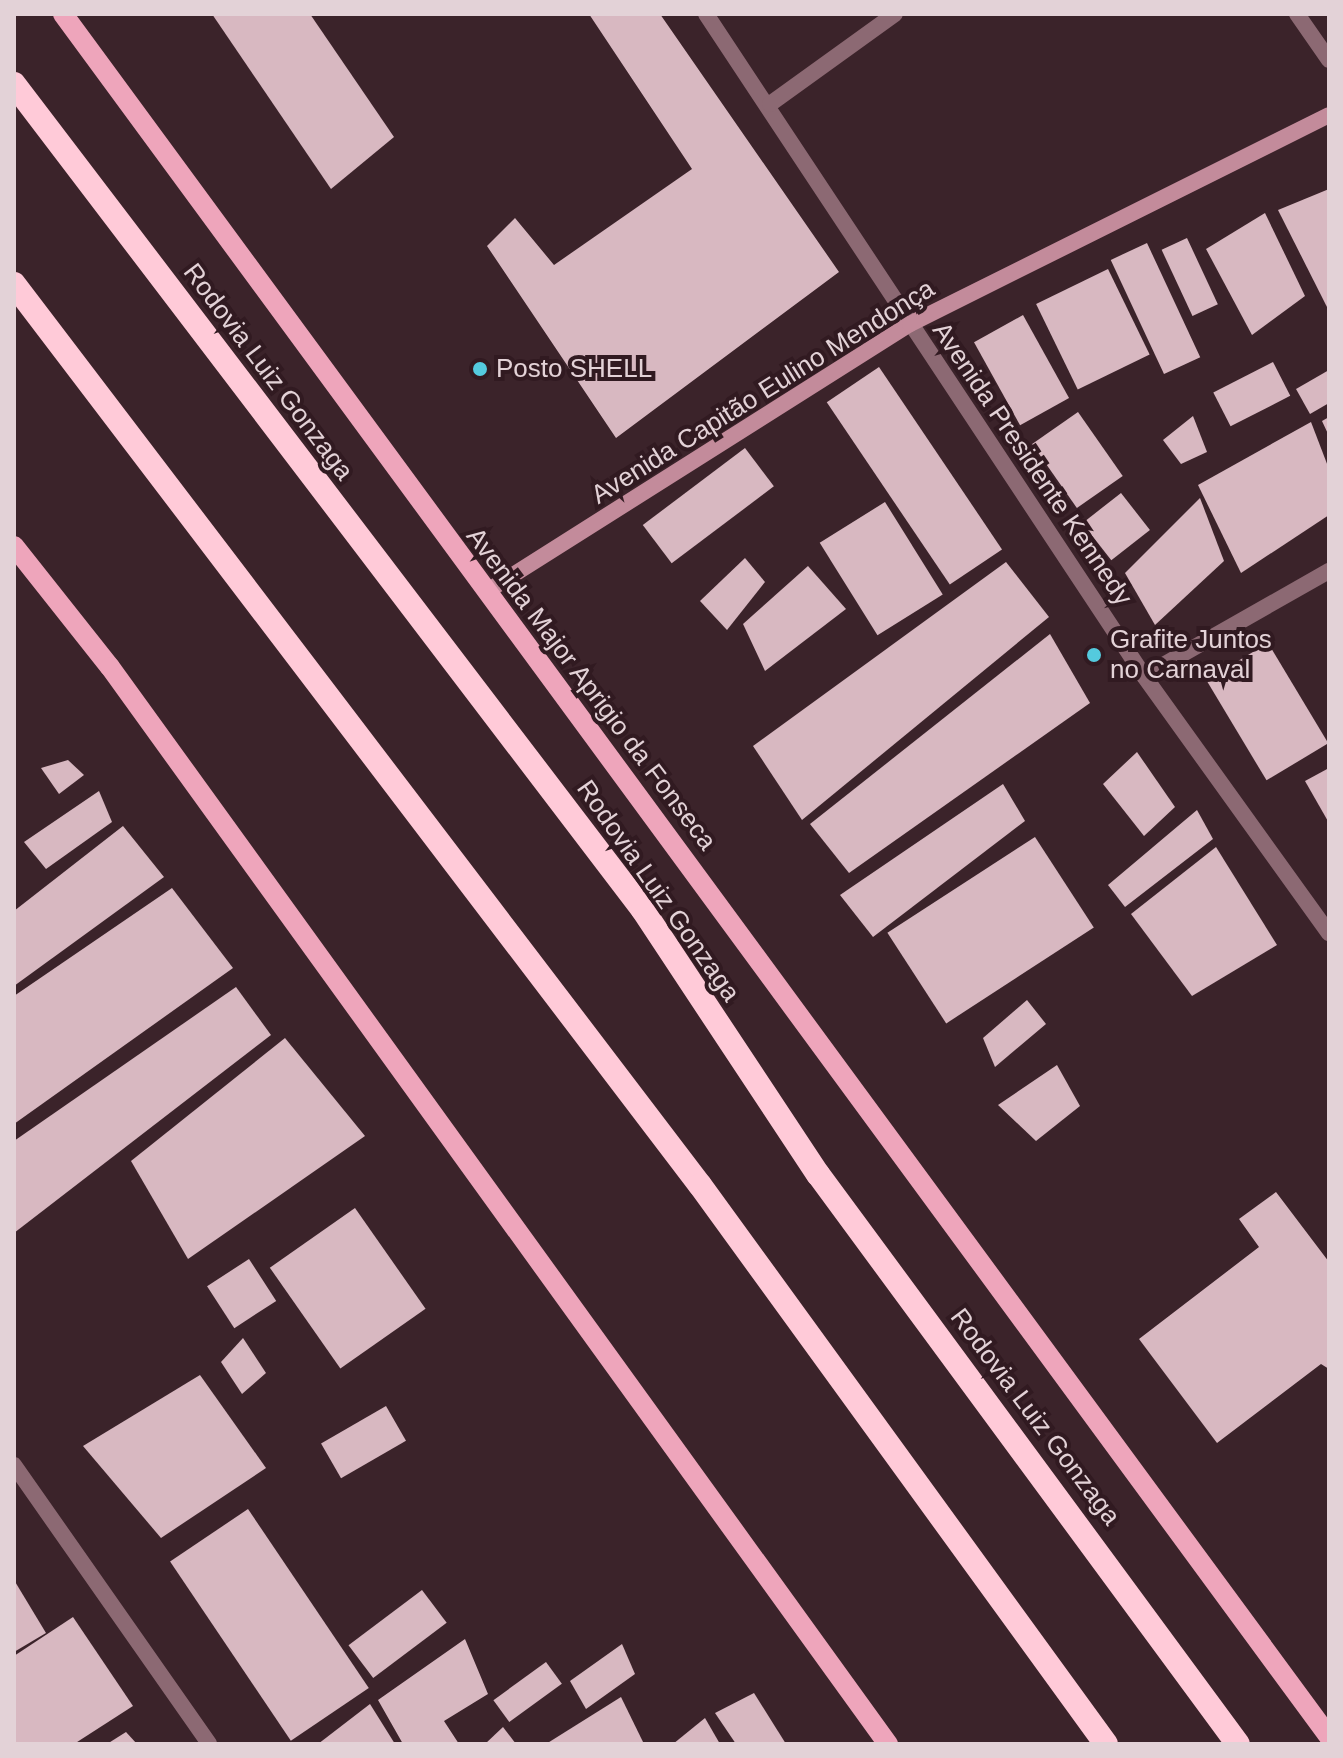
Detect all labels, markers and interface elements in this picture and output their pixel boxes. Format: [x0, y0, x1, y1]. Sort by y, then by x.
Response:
street label: Rodovia Luiz Gonzaga [176, 258, 360, 486]
street label: Avenida Capitão Eulino Mendonça [586, 273, 940, 511]
street label: Avenida Presidente Kennedy [925, 316, 1139, 612]
place label: Posto SHELL [496, 353, 652, 385]
marker: Posto SHELL [471, 360, 489, 378]
street label: Avenida Major Aprigio da Fonseca [459, 521, 723, 857]
place label: Grafite Juntos no Carnaval [1110, 624, 1272, 686]
marker: Grafite Juntos no Carnaval [1085, 646, 1103, 664]
street label: Rodovia Luiz Gonzaga [570, 774, 746, 1008]
street label: Rodovia Luiz Gonzaga [943, 1303, 1127, 1531]

